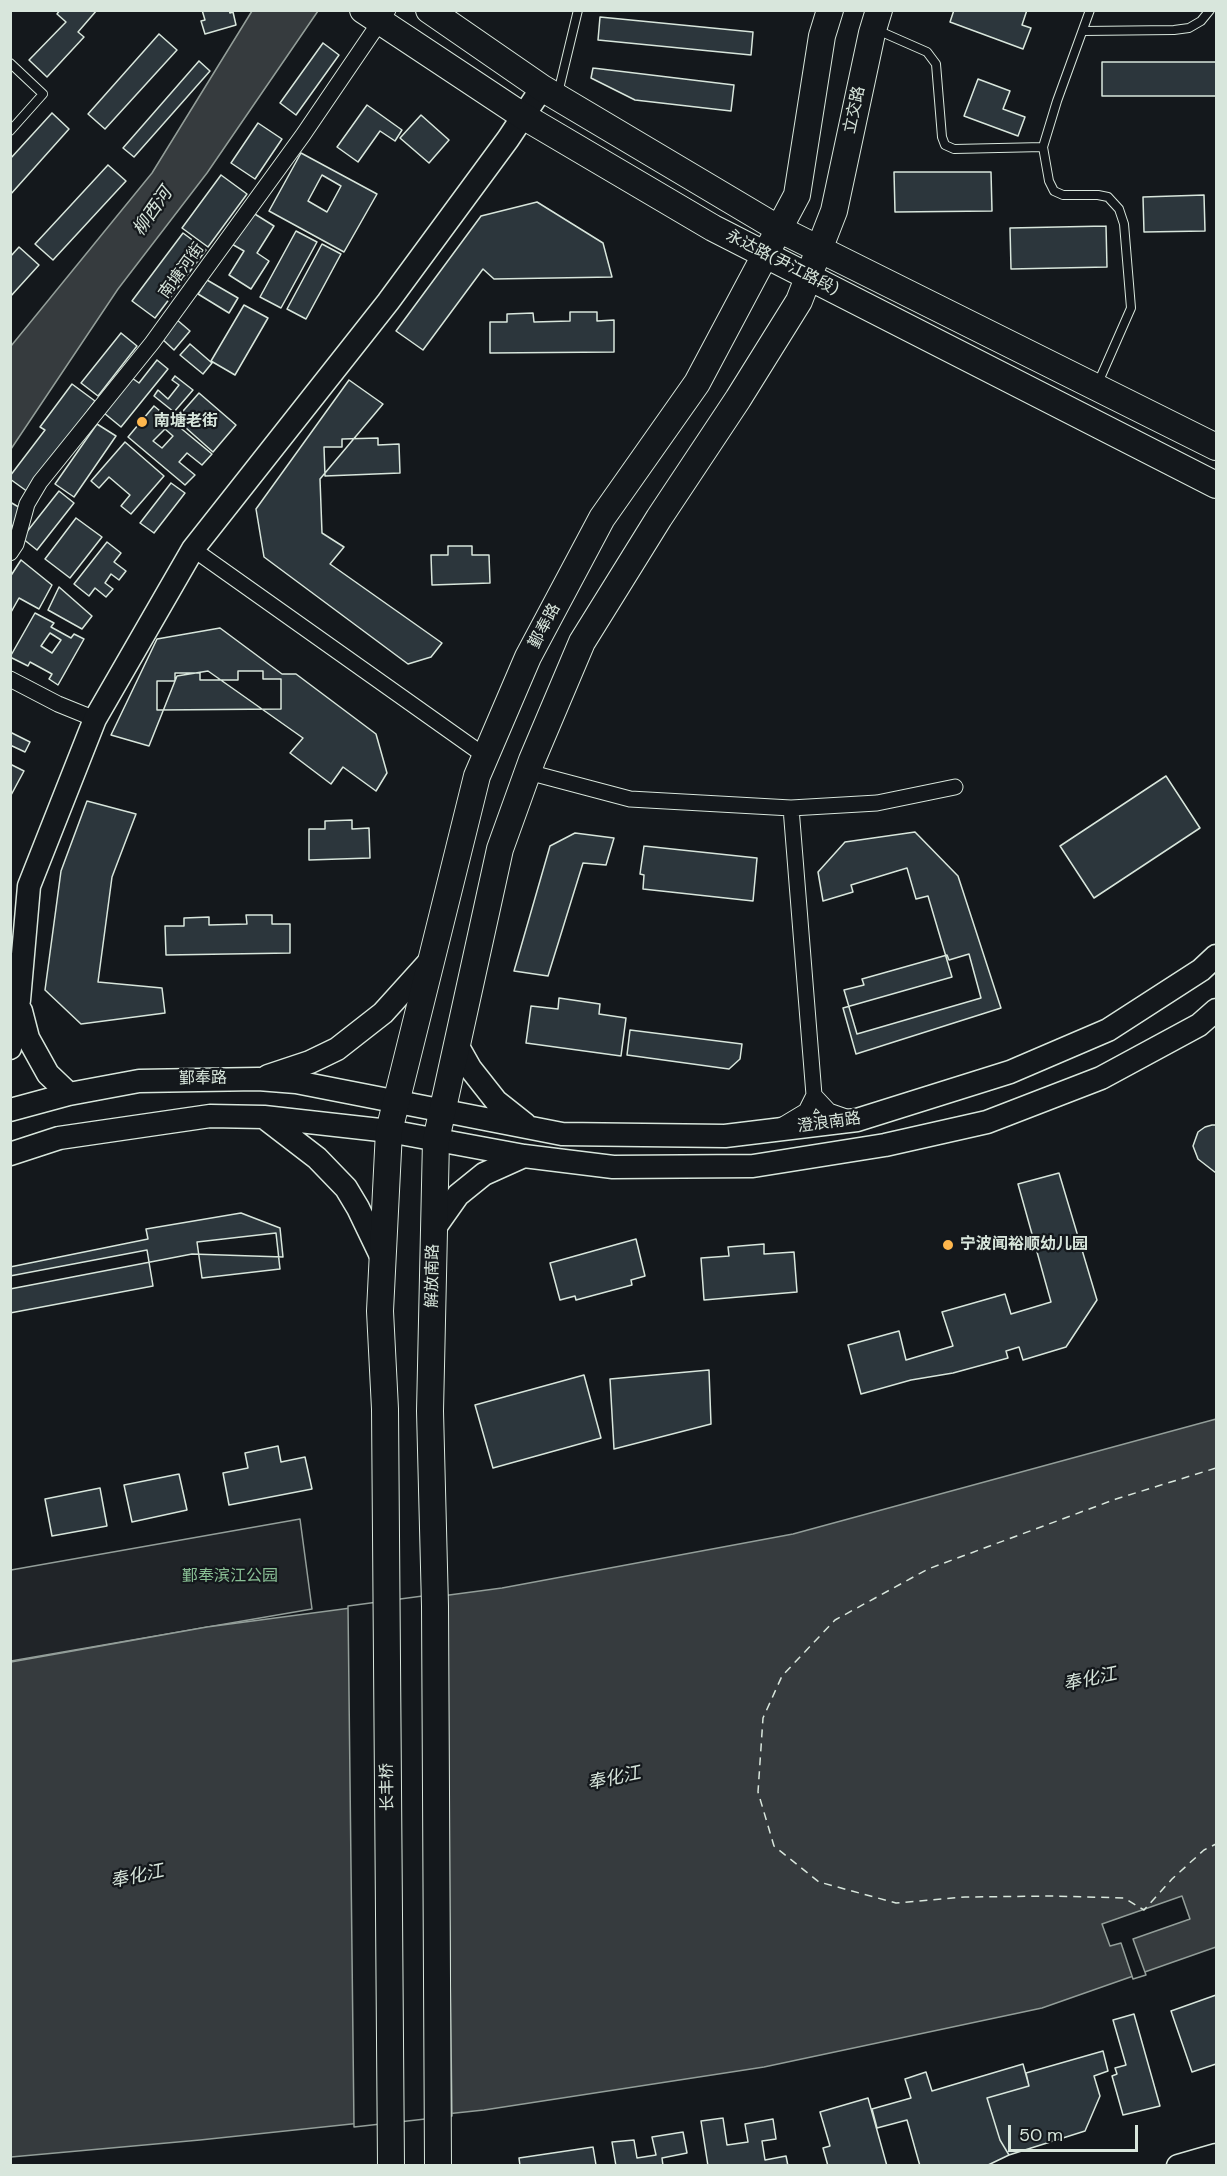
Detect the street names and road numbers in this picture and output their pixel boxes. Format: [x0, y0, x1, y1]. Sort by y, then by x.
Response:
street label: 立交路 [841, 85, 869, 135]
street label: 永达路(尹江路段) [722, 226, 842, 300]
street label: 南塘河街 [155, 239, 209, 303]
street label: 鄞奉路 [525, 600, 565, 652]
street label: 鄞奉路 [179, 1069, 227, 1089]
street label: 澄浪南路 [796, 1109, 862, 1137]
street label: 解放南路 [423, 1244, 443, 1308]
street label: 长丰桥 [378, 1763, 398, 1811]

